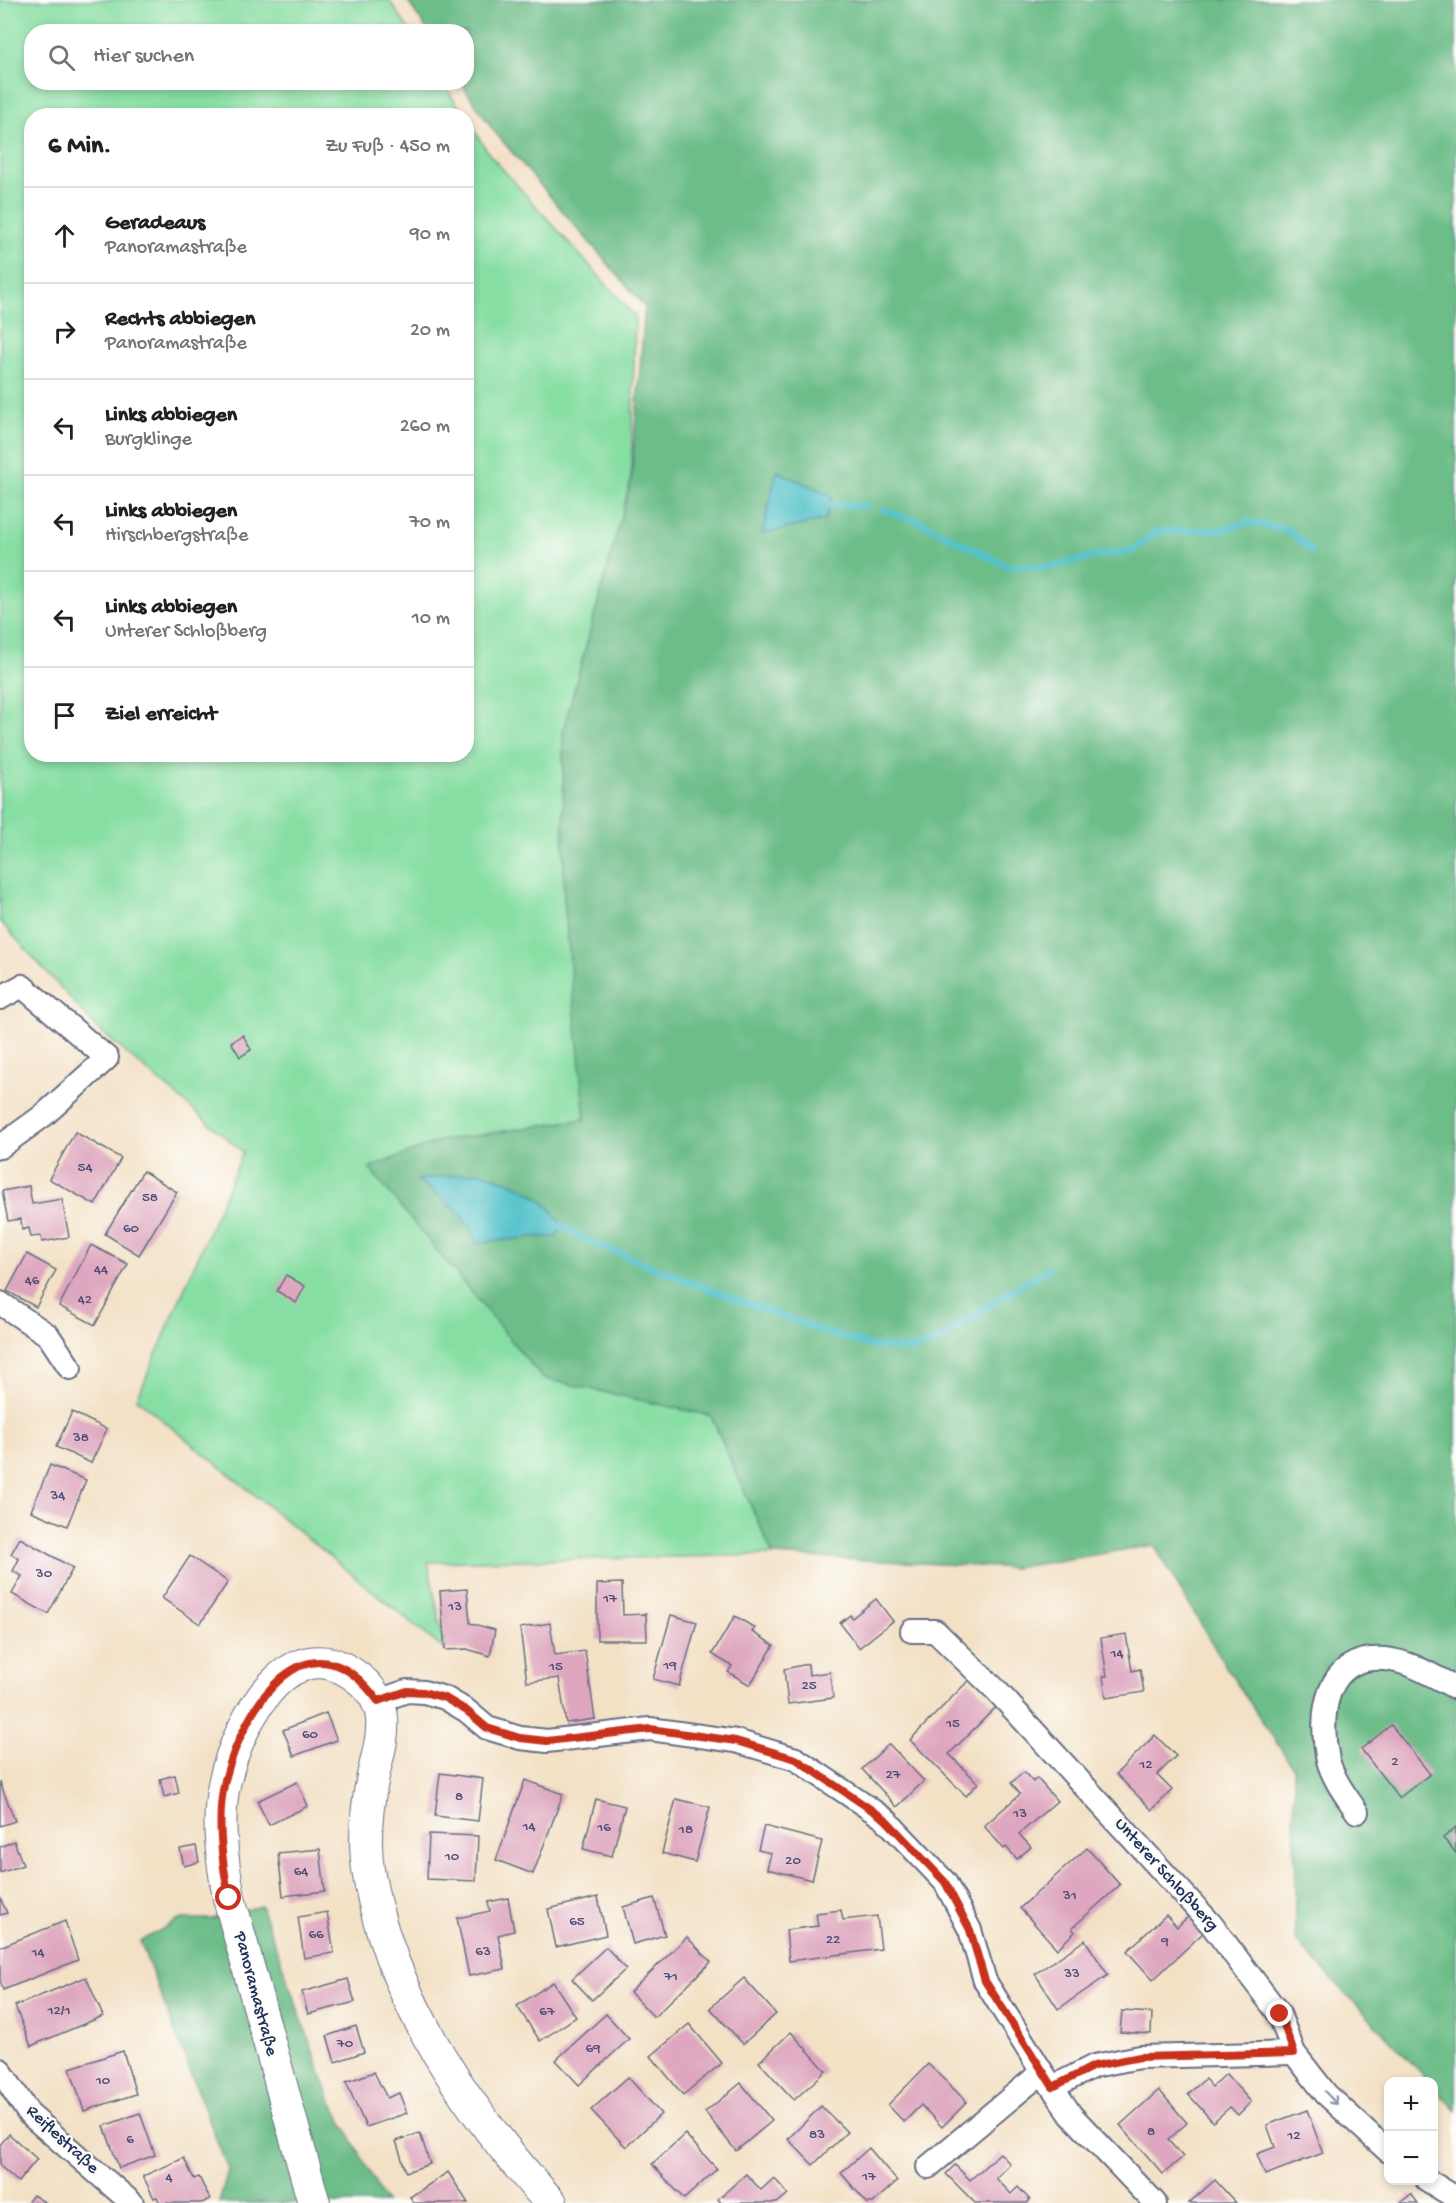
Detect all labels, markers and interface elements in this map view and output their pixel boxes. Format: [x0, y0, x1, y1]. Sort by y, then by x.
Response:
search box [24, 24, 474, 90]
icon: search [45, 41, 78, 74]
text: Hier suchen [93, 44, 194, 70]
text: 6 Min. [48, 132, 112, 163]
text: Zu Fuß · 450 m [325, 136, 450, 159]
text: Geradeaus [105, 211, 205, 237]
icon: ahead [48, 219, 81, 252]
text: 90 m [410, 224, 450, 247]
text: Panoramastraße [105, 237, 247, 260]
text: Rechts abbiegen [105, 307, 255, 333]
icon: right [48, 315, 81, 348]
text: 20 m [410, 320, 450, 343]
text: Panoramastraße [105, 333, 247, 356]
text: Links abbiegen [105, 403, 237, 429]
icon: left [48, 411, 81, 444]
text: 260 m [400, 416, 450, 439]
text: Burgklinge [105, 429, 192, 452]
text: Links abbiegen [105, 499, 237, 525]
icon: left [48, 507, 81, 540]
text: 70 m [409, 512, 450, 535]
text: Hirschbergstraße [105, 525, 248, 548]
text: Links abbiegen [105, 595, 237, 621]
icon: left [48, 603, 81, 636]
text: 10 m [412, 608, 450, 631]
text: Unterer Schloßberg [105, 621, 267, 644]
icon: arrive [48, 699, 81, 732]
text: Ziel erreicht [105, 702, 217, 728]
house number: 54 [78, 1159, 93, 1177]
house number: 58 [142, 1189, 158, 1207]
house number: 60 [123, 1220, 140, 1238]
house number: 44 [94, 1261, 108, 1279]
house number: 46 [25, 1272, 40, 1290]
house number: 42 [78, 1291, 92, 1309]
house number: 38 [72, 1429, 89, 1447]
house number: 34 [50, 1487, 65, 1505]
house number: 30 [35, 1565, 53, 1583]
house number: 17 [602, 1590, 618, 1608]
house number: 13 [447, 1598, 462, 1616]
house number: 14 [1109, 1645, 1124, 1663]
house number: 19 [662, 1657, 677, 1675]
house number: 15 [548, 1658, 563, 1676]
house number: 25 [801, 1677, 817, 1695]
house number: 15 [945, 1715, 960, 1733]
house number: 60 [302, 1726, 319, 1744]
house number: 2 [1391, 1753, 1399, 1771]
house number: 12 [1138, 1756, 1153, 1774]
house number: 27 [885, 1766, 902, 1784]
house number: 8 [455, 1788, 463, 1806]
house number: 13 [1012, 1805, 1027, 1823]
street label: Unterer Schloßberg [1109, 1814, 1223, 1936]
house number: 14 [521, 1818, 536, 1836]
house number: 16 [596, 1819, 611, 1837]
house number: 18 [678, 1821, 693, 1839]
house number: 10 [444, 1848, 460, 1866]
house number: 20 [785, 1852, 801, 1870]
house number: 64 [294, 1863, 308, 1881]
route start [215, 1884, 241, 1910]
house number: 31 [1062, 1887, 1077, 1905]
house number: 65 [569, 1913, 585, 1931]
house number: 66 [308, 1926, 324, 1944]
street label: Panoramastraße [228, 1929, 282, 2059]
house number: 22 [826, 1931, 840, 1949]
house number: 9 [1160, 1933, 1169, 1951]
house number: 63 [475, 1943, 491, 1961]
house number: 14 [30, 1944, 45, 1962]
house number: 33 [1063, 1965, 1080, 1983]
house number: 71 [663, 1968, 678, 1986]
route end [1266, 2000, 1292, 2026]
house number: 12/1 [46, 2002, 71, 2020]
house number: 67 [539, 2003, 556, 2021]
house number: 70 [336, 2035, 354, 2053]
house number: 69 [585, 2040, 601, 2058]
house number: 10 [95, 2072, 111, 2090]
map controls [1384, 2077, 1438, 2185]
button: + [1384, 2077, 1438, 2131]
one-way arrow [1323, 2091, 1338, 2106]
street label: Reiflestraße [21, 2101, 103, 2180]
house number: 8 [1147, 2123, 1155, 2141]
house number: 83 [809, 2126, 825, 2144]
house number: 12 [1286, 2127, 1301, 2145]
house number: 6 [126, 2131, 134, 2149]
button: − [1384, 2131, 1438, 2185]
house number: 17 [861, 2168, 877, 2186]
house number: 4 [165, 2169, 173, 2187]

